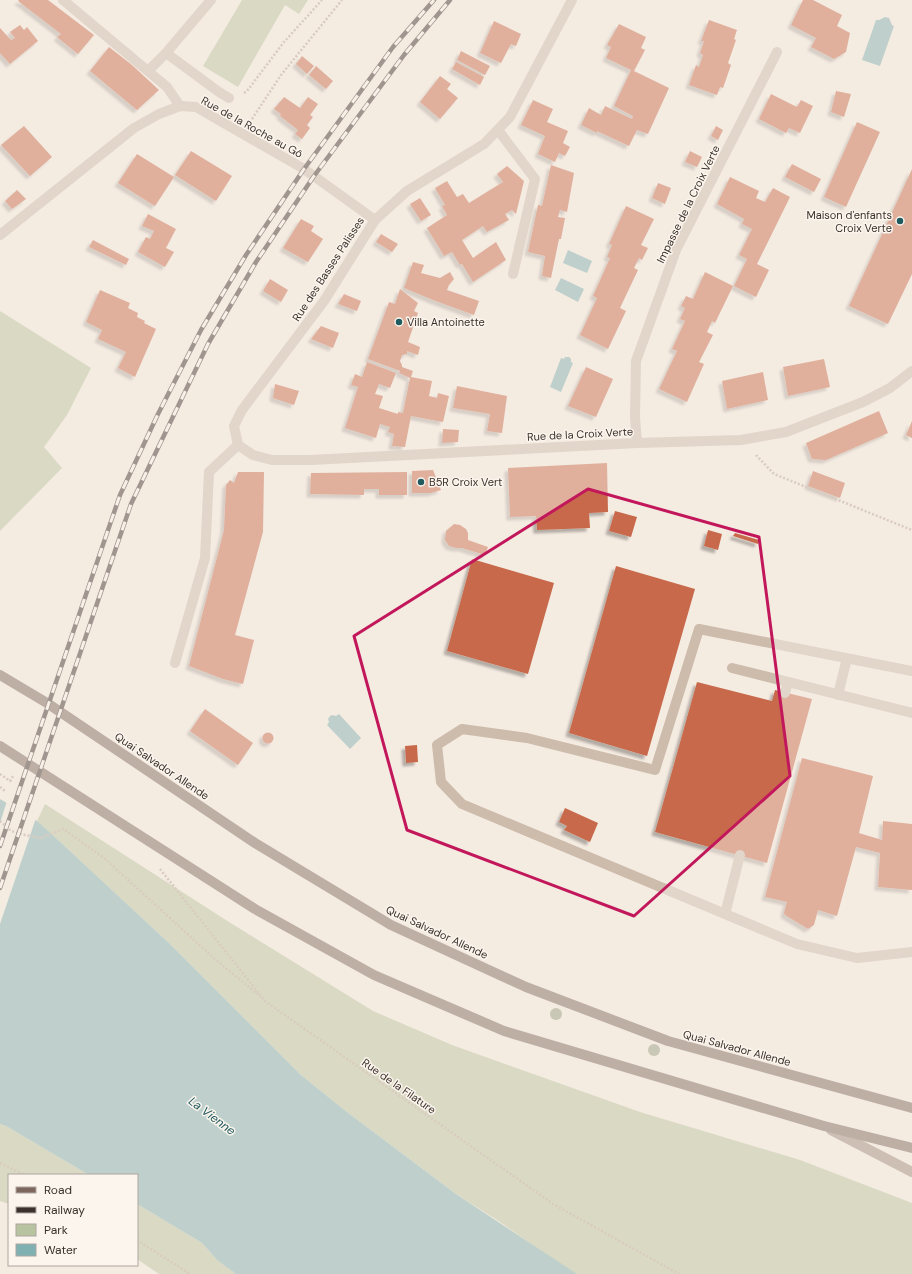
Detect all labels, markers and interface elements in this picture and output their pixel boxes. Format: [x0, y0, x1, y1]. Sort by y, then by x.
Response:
street label: Rue de la Roche au Gô [199, 93, 305, 161]
street label: Impasse de la Croix Verte [653, 143, 723, 265]
place label: Maison d'enfants Croix Verte [806, 208, 892, 235]
street label: Rue des Basses Palisses [289, 214, 367, 324]
marker: Maison d'enfants Croix Verte [895, 216, 905, 226]
place label: Villa Antoinette [407, 315, 485, 329]
marker: Villa Antoinette [394, 317, 404, 327]
street label: Rue de la Croix Verte [527, 424, 633, 444]
place label: B5R Croix Vert [429, 475, 502, 489]
marker: B5R Croix Vert [416, 477, 426, 487]
street label: Quai Salvador Allende [112, 729, 212, 803]
street label: Quai Salvador Allende [384, 902, 490, 962]
street label: Quai Salvador Allende [682, 1027, 792, 1069]
street label: Rue de la Filature [359, 1055, 439, 1117]
water label: La Vienne [185, 1093, 239, 1139]
legend [8, 1174, 138, 1266]
text: Road [44, 1182, 72, 1198]
text: Railway [44, 1202, 85, 1218]
text: Park [44, 1222, 68, 1238]
text: Water [44, 1242, 78, 1258]

